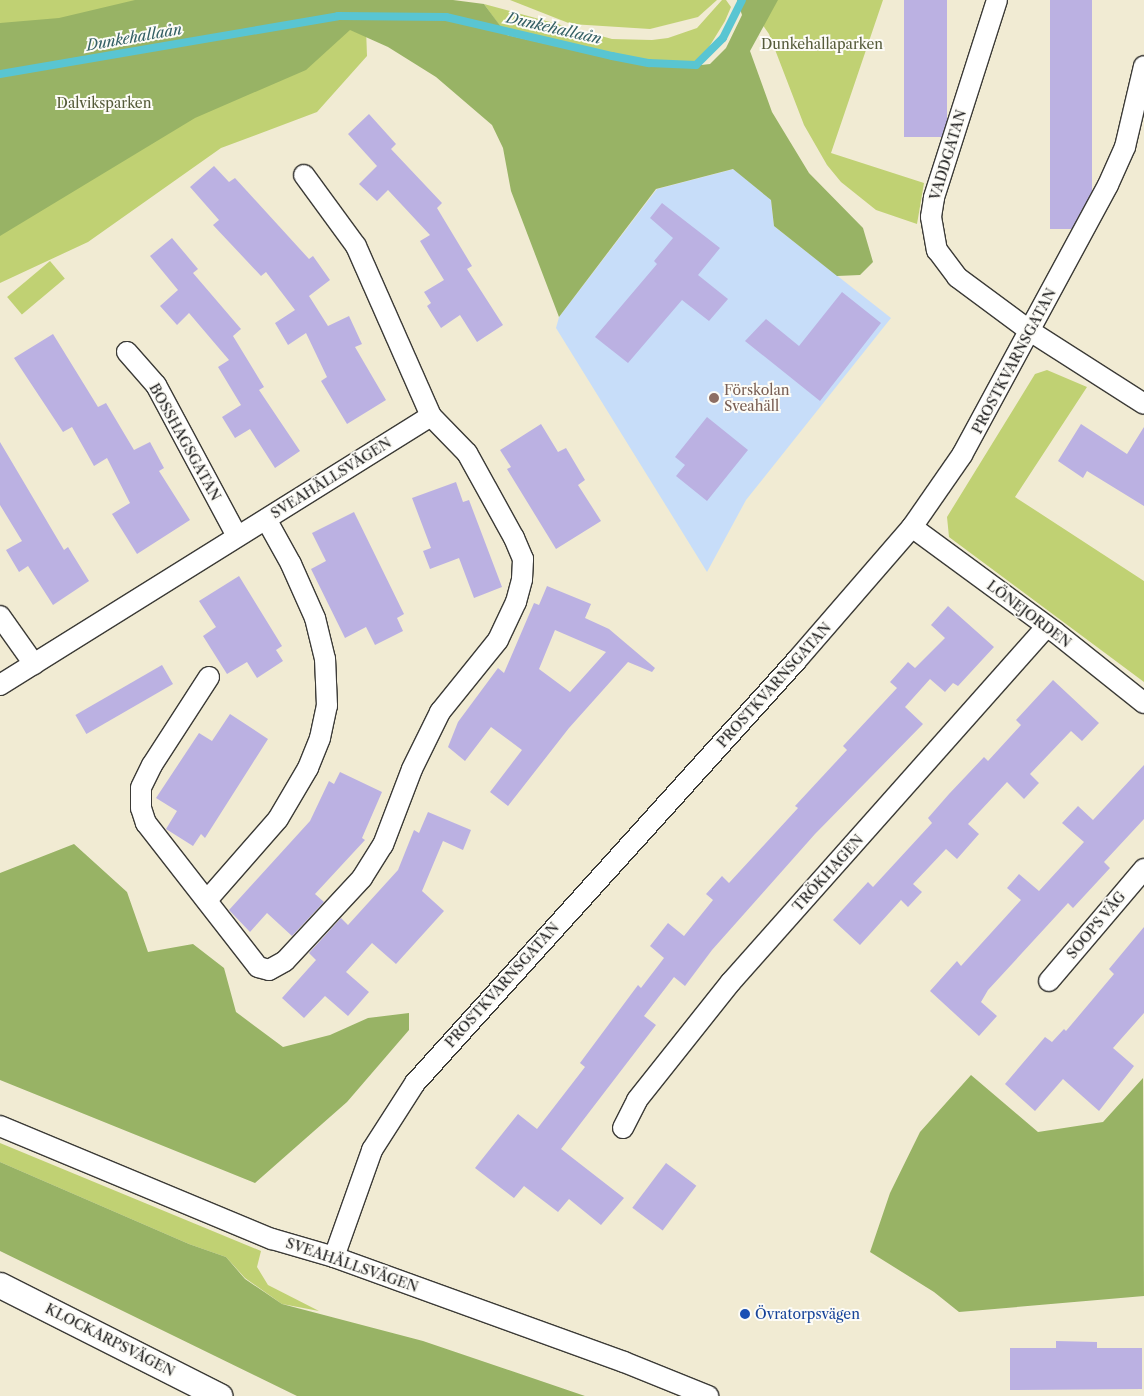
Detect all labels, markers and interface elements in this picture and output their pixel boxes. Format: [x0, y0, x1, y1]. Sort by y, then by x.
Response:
water label: Dunkehallaån [505, 8, 603, 48]
water label: Dunkehallaån [85, 20, 183, 54]
park label: Dunkehallaparken [761, 36, 883, 52]
park label: Dalviksparken [57, 95, 151, 111]
street label: VADDGATAN [926, 108, 970, 202]
street label: PROSTKVARNSGATAN [969, 286, 1059, 436]
street label: BOSSHAGSGATAN [146, 380, 224, 504]
place label: Förskolan Sveahäll [724, 382, 790, 414]
marker: Förskolan Sveahäll [708, 392, 720, 404]
street label: SVEAHÄLLSVÄGEN [268, 434, 394, 522]
street label: LÖNEJORDEN [984, 577, 1074, 651]
street label: PROSTKVARNSGATAN [714, 619, 834, 751]
street label: TRÖKHAGEN [789, 831, 867, 915]
street label: SOOPS VÄG [1063, 888, 1129, 962]
street label: PROSTKVARNSGATAN [442, 919, 562, 1051]
street label: SVEAHÄLLSVÄGEN [284, 1234, 420, 1296]
street label: KLOCKARPSVÄGEN [42, 1300, 178, 1380]
place label: Övratorpsvägen [755, 1306, 860, 1322]
marker: Övratorpsvägen [739, 1308, 751, 1320]

